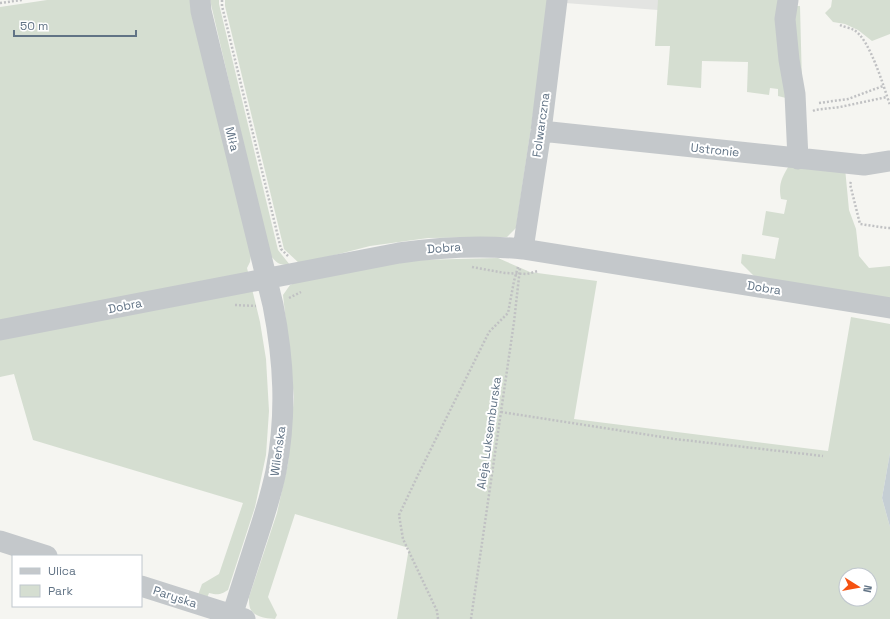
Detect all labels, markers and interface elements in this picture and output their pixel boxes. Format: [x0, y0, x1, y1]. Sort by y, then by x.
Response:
scale bar [14, 12, 136, 38]
text: 50 m [20, 18, 48, 34]
street label: Folwarczna [529, 92, 553, 158]
street label: Miła [221, 125, 243, 153]
street label: Ustronie [690, 139, 740, 161]
street label: Dobra [426, 239, 462, 257]
street label: Dobra [746, 277, 782, 299]
street label: Dobra [107, 295, 143, 317]
street label: Aleja Luksemburska [473, 376, 505, 490]
street label: Wileńska [267, 425, 289, 477]
legend [12, 555, 142, 607]
text: Ulica [48, 563, 76, 579]
north arrow [838, 567, 878, 607]
street label: Paryska [151, 582, 199, 612]
text: Park [48, 583, 73, 599]
text: N [860, 584, 875, 594]

